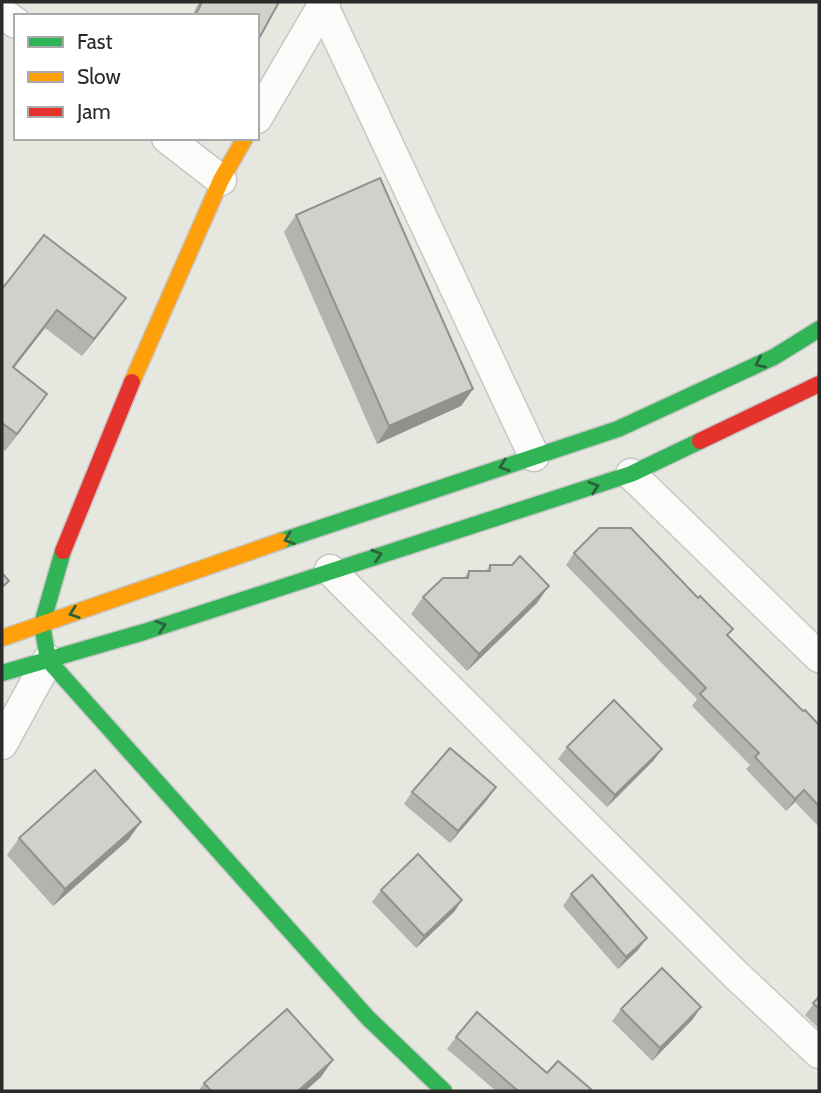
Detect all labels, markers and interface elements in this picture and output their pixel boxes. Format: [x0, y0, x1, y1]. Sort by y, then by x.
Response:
legend [14, 14, 259, 140]
text: Fast [77, 29, 113, 54]
text: Slow [77, 64, 121, 89]
text: Jam [76, 99, 111, 124]
one-way arrow [755, 355, 768, 369]
one-way arrow [498, 458, 511, 472]
one-way arrow [588, 480, 600, 495]
one-way arrow [283, 531, 295, 545]
one-way arrow [371, 549, 383, 563]
one-way arrow [68, 605, 80, 619]
one-way arrow [155, 620, 167, 634]

